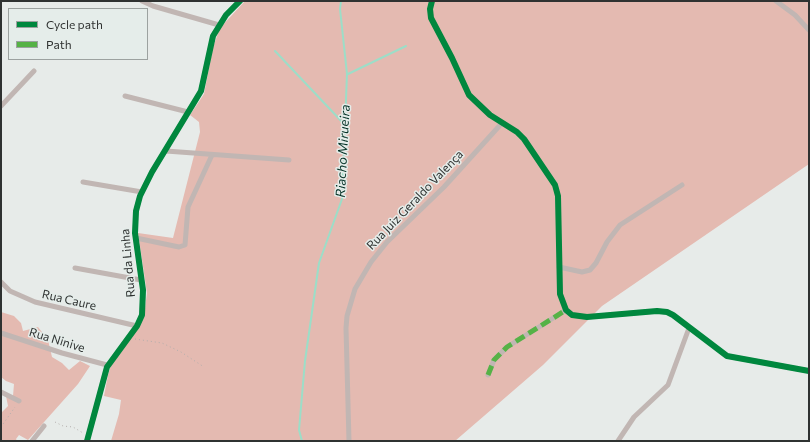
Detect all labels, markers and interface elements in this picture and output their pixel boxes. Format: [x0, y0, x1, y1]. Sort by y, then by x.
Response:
legend [8, 8, 148, 60]
text: Cycle path [46, 17, 103, 31]
text: Path [46, 37, 72, 51]
water label: Riacho Mirueira [333, 104, 353, 198]
street label: Rua Juiz Geraldo Valença [364, 147, 466, 253]
street label: Rua da Linha [118, 228, 138, 298]
street label: Rua Caure [40, 287, 98, 313]
street label: Rua Ninive [27, 325, 87, 355]

